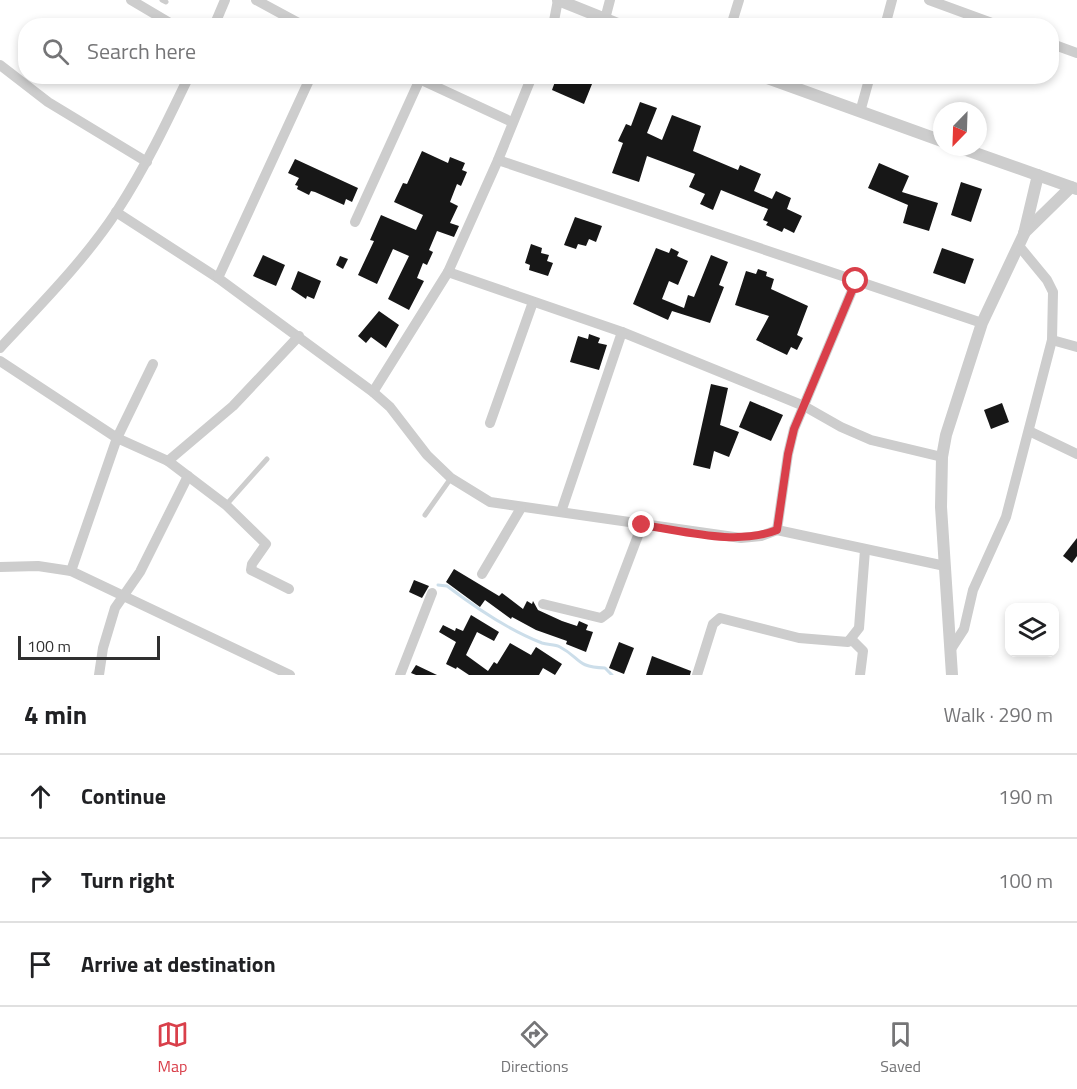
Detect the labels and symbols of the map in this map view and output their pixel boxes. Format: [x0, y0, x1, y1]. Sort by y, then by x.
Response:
north arrow [933, 102, 987, 156]
route start [842, 267, 868, 293]
route end [628, 511, 654, 537]
scale bar [18, 633, 160, 660]

